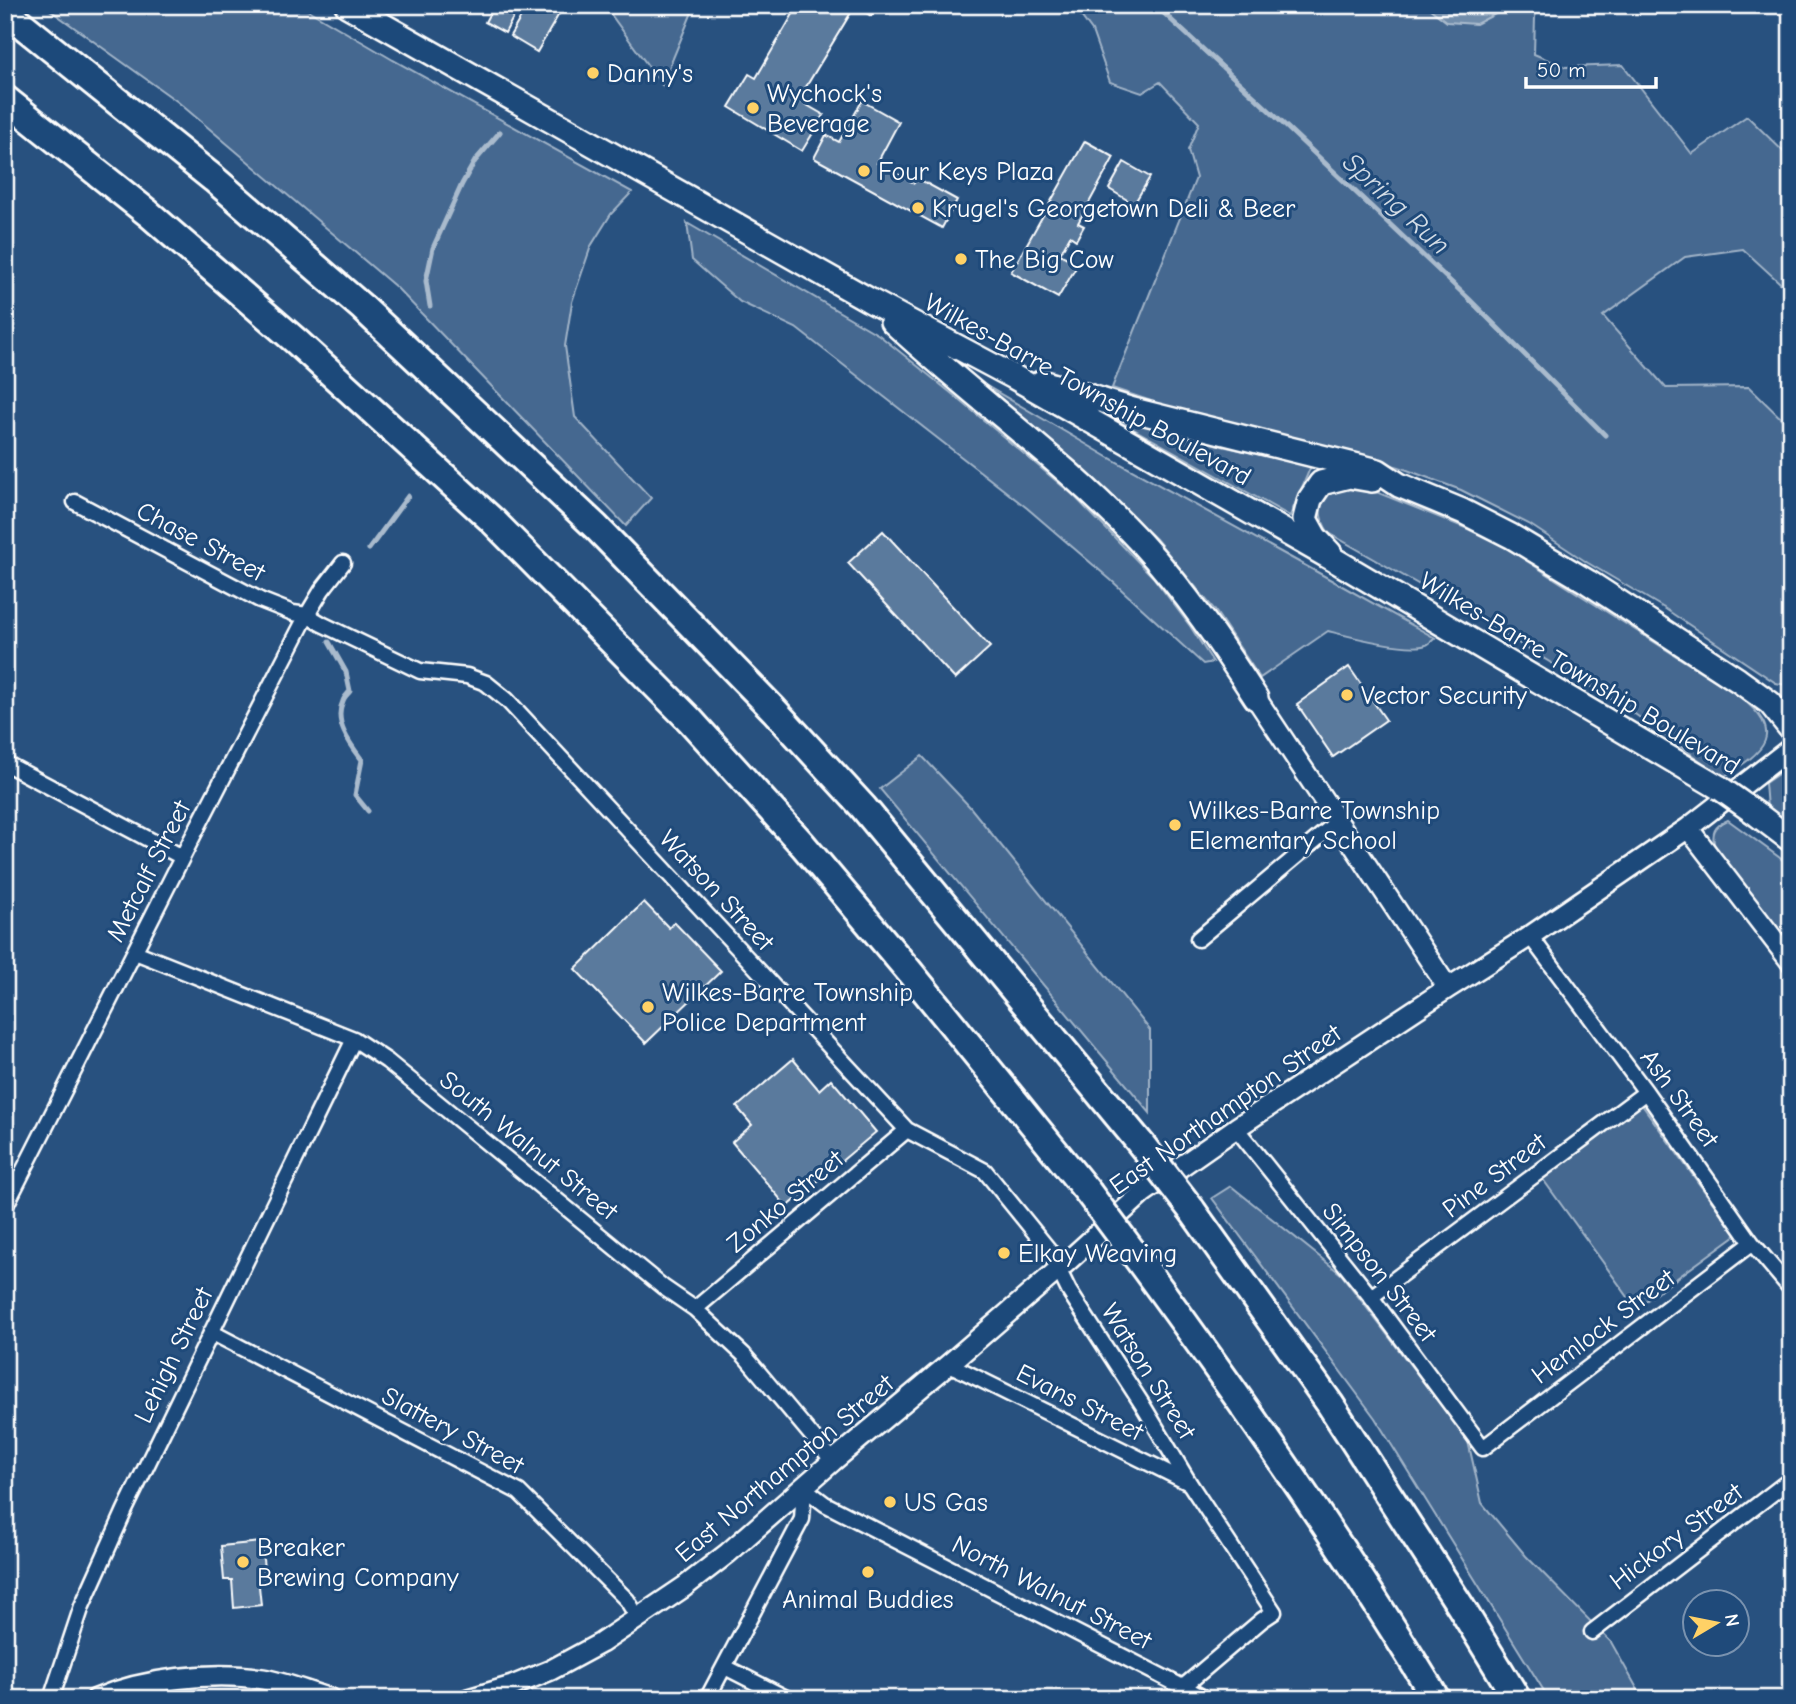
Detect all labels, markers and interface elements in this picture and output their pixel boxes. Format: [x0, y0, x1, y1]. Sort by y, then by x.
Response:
scale bar [1526, 46, 1656, 90]
text: 50 m [1537, 58, 1586, 82]
place label: Danny's [607, 59, 693, 89]
marker: Danny's [585, 65, 601, 81]
place label: Wychock's Beverage [767, 79, 882, 139]
marker: Wychock's Beverage [745, 100, 761, 116]
water label: Spring Run [1336, 146, 1456, 261]
place label: Four Keys Plaza [878, 157, 1054, 187]
marker: Four Keys Plaza [856, 163, 872, 179]
place label: Krugel's Georgetown Deli & Beer [932, 194, 1296, 224]
marker: Krugel's Georgetown Deli & Beer [910, 200, 926, 216]
place label: The Big Cow [975, 245, 1114, 275]
marker: The Big Cow [953, 251, 969, 267]
street label: Wilkes-Barre Township Boulevard [919, 287, 1256, 492]
street label: Chase Street [131, 496, 271, 589]
street label: Wilkes-Barre Township Boulevard [1414, 566, 1745, 782]
place label: Vector Security [1361, 681, 1527, 711]
marker: Vector Security [1339, 687, 1355, 703]
street label: Metcalf Street [101, 795, 198, 947]
place label: Wilkes-Barre Township Elementary School [1189, 796, 1440, 856]
marker: Wilkes-Barre Township Elementary School [1167, 817, 1183, 833]
street label: Watson Street [653, 824, 781, 958]
place label: Wilkes-Barre Township Police Department [662, 978, 913, 1038]
marker: Wilkes-Barre Township Police Department [640, 999, 656, 1015]
street label: East Northampton Street [1104, 1018, 1348, 1201]
street label: Ash Street [1634, 1044, 1726, 1155]
street label: South Walnut Street [433, 1065, 625, 1228]
street label: Pine Street [1437, 1126, 1553, 1224]
street label: Zonko Street [721, 1143, 851, 1259]
street label: Simpson Street [1316, 1197, 1444, 1349]
place label: Elkay Weaving [1018, 1239, 1177, 1269]
marker: Elkay Weaving [996, 1245, 1012, 1261]
street label: Hemlock Street [1526, 1262, 1682, 1390]
street label: Lehigh Street [128, 1281, 220, 1428]
street label: Watson Street [1095, 1298, 1203, 1446]
street label: Evans Street [1011, 1358, 1149, 1448]
street label: East Northampton Street [669, 1368, 901, 1569]
street label: Slattery Street [376, 1381, 530, 1482]
street label: Hickory Street [1604, 1476, 1750, 1597]
place label: US Gas [904, 1488, 988, 1518]
marker: US Gas [882, 1494, 898, 1510]
street label: North Walnut Street [947, 1530, 1158, 1657]
place label: Breaker Brewing Company [257, 1533, 459, 1593]
marker: Breaker Brewing Company [235, 1554, 251, 1570]
marker: Animal Buddies [860, 1564, 876, 1580]
place label: Animal Buddies [782, 1585, 954, 1615]
north arrow [1680, 1588, 1750, 1658]
text: N [1720, 1612, 1744, 1628]

